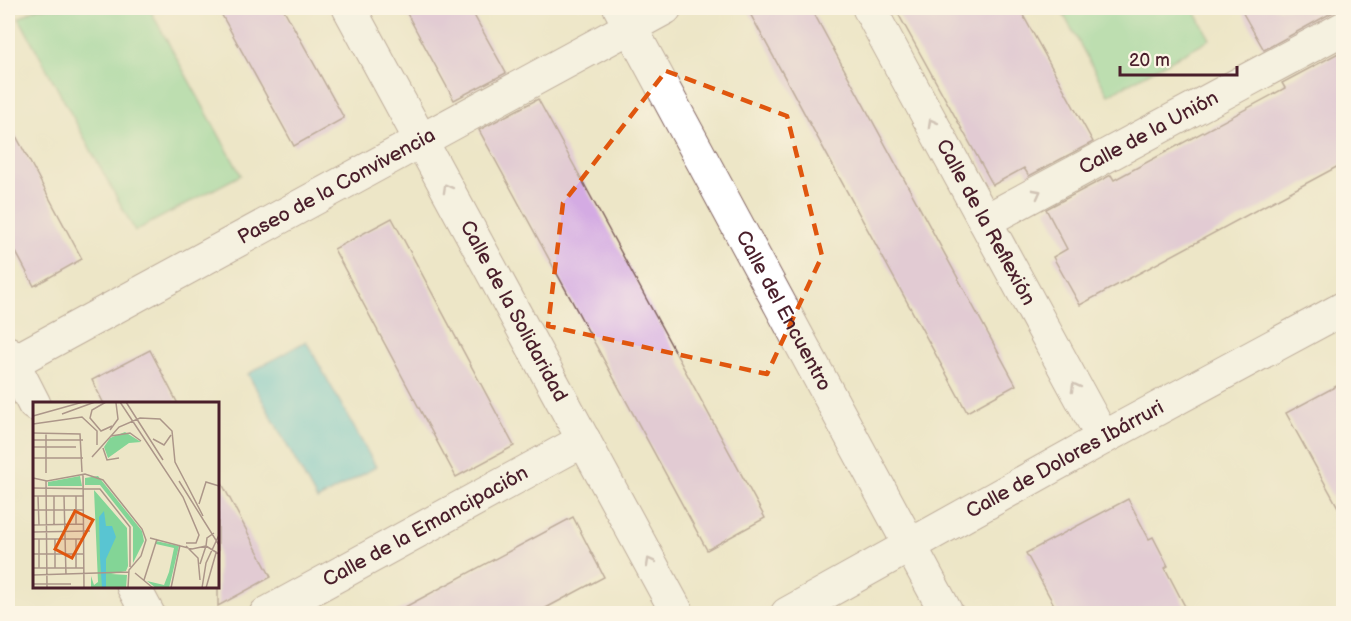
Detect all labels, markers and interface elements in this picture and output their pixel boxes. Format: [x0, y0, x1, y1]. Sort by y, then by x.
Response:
scale bar [1120, 39, 1237, 77]
text: 20 m [1129, 50, 1170, 71]
street label: Calle de la Unión [1075, 86, 1223, 180]
one-way arrow [928, 119, 939, 129]
street label: Paseo de la Convivencia [234, 123, 440, 250]
street label: Calle de la Reflexión [931, 135, 1040, 309]
one-way arrow [443, 184, 454, 194]
one-way arrow [1030, 189, 1041, 200]
street label: Calle de la Solidaridad [455, 216, 573, 406]
street label: Calle del Encuentro [730, 226, 836, 395]
one-way arrow [1071, 382, 1082, 393]
street label: Calle de Dolores Ibárruri [962, 395, 1168, 524]
inset map [33, 402, 219, 588]
street label: Calle de la Emancipación [319, 461, 532, 592]
one-way arrow [646, 558, 657, 568]

